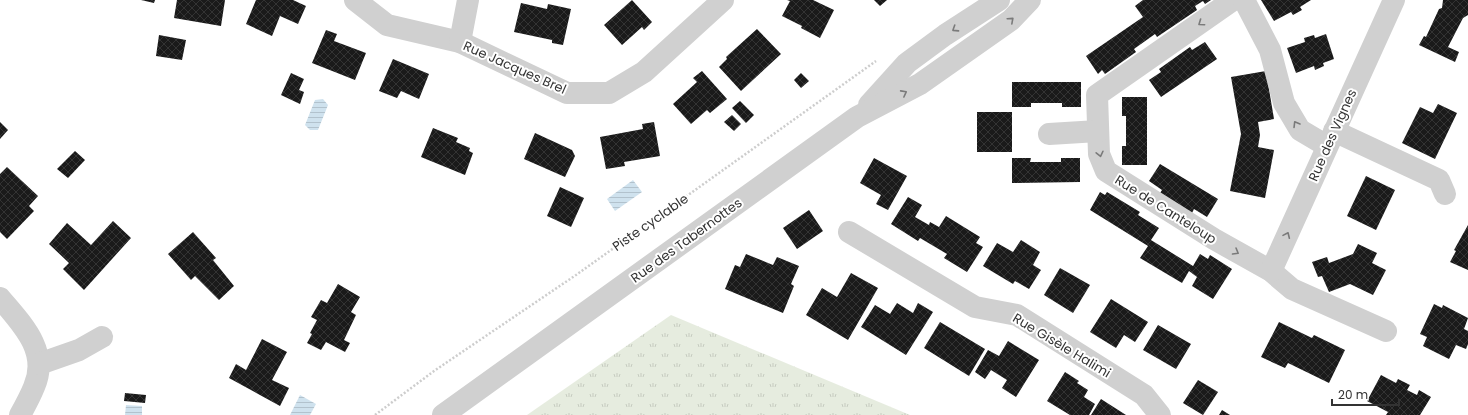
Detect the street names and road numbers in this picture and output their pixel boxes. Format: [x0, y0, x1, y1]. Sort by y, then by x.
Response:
street label: Rue Jacques Brel [460, 36, 569, 99]
street label: Rue des Vignes [1304, 86, 1361, 184]
street label: Rue de Canteloup [1111, 170, 1220, 248]
street label: Piste cyclable [608, 189, 692, 256]
street label: Rue des Tabernottes [627, 193, 746, 287]
street label: Rue Gisèle Halimi [1009, 309, 1114, 382]

